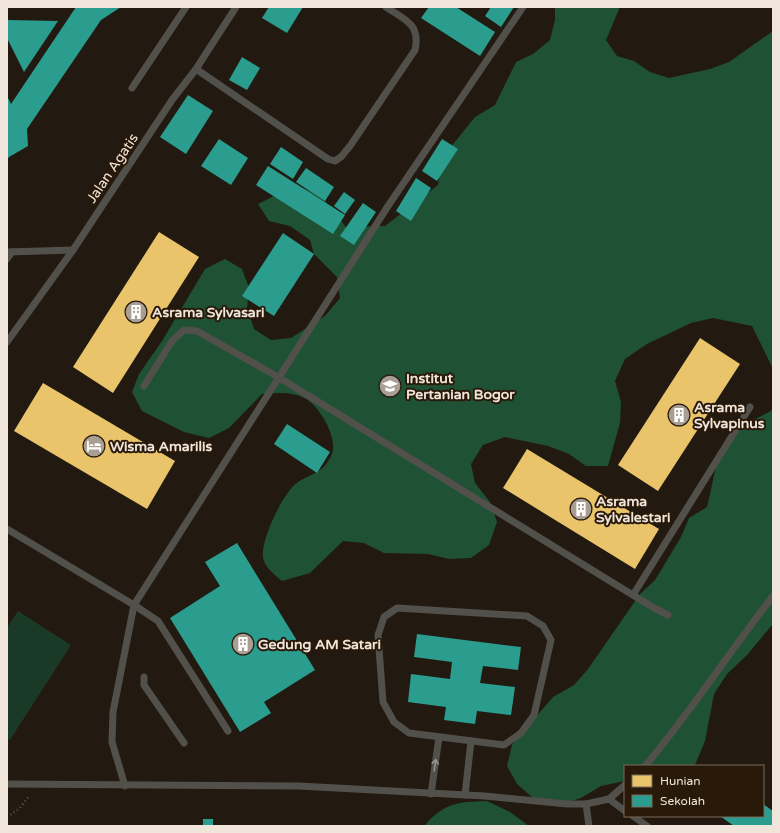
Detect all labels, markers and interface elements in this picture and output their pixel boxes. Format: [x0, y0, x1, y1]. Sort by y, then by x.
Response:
street label: Jalan Agatis [83, 130, 142, 206]
building icon: Asrama Sylvasari [123, 299, 149, 325]
place label: Asrama Sylvasari [152, 304, 265, 321]
place label: Institut Pertanian Bogor [406, 370, 515, 403]
school or university icon: Institut Pertanian Bogor [377, 373, 403, 399]
place label: Asrama Sylvapinus [694, 399, 765, 432]
building icon: Asrama Sylvapinus [666, 402, 692, 428]
hotel icon: Wisma Amarilis [81, 433, 107, 459]
place label: Wisma Amarilis [110, 438, 212, 455]
place label: Asrama Sylvalestari [596, 493, 671, 526]
building icon: Asrama Sylvalestari [568, 496, 594, 522]
building icon: Gedung AM Satari [230, 631, 256, 657]
place label: Gedung AM Satari [258, 636, 381, 653]
one-way arrow [431, 759, 439, 772]
legend [624, 765, 764, 817]
text: Hunian [660, 774, 701, 788]
text: Sekolah [660, 794, 705, 808]

